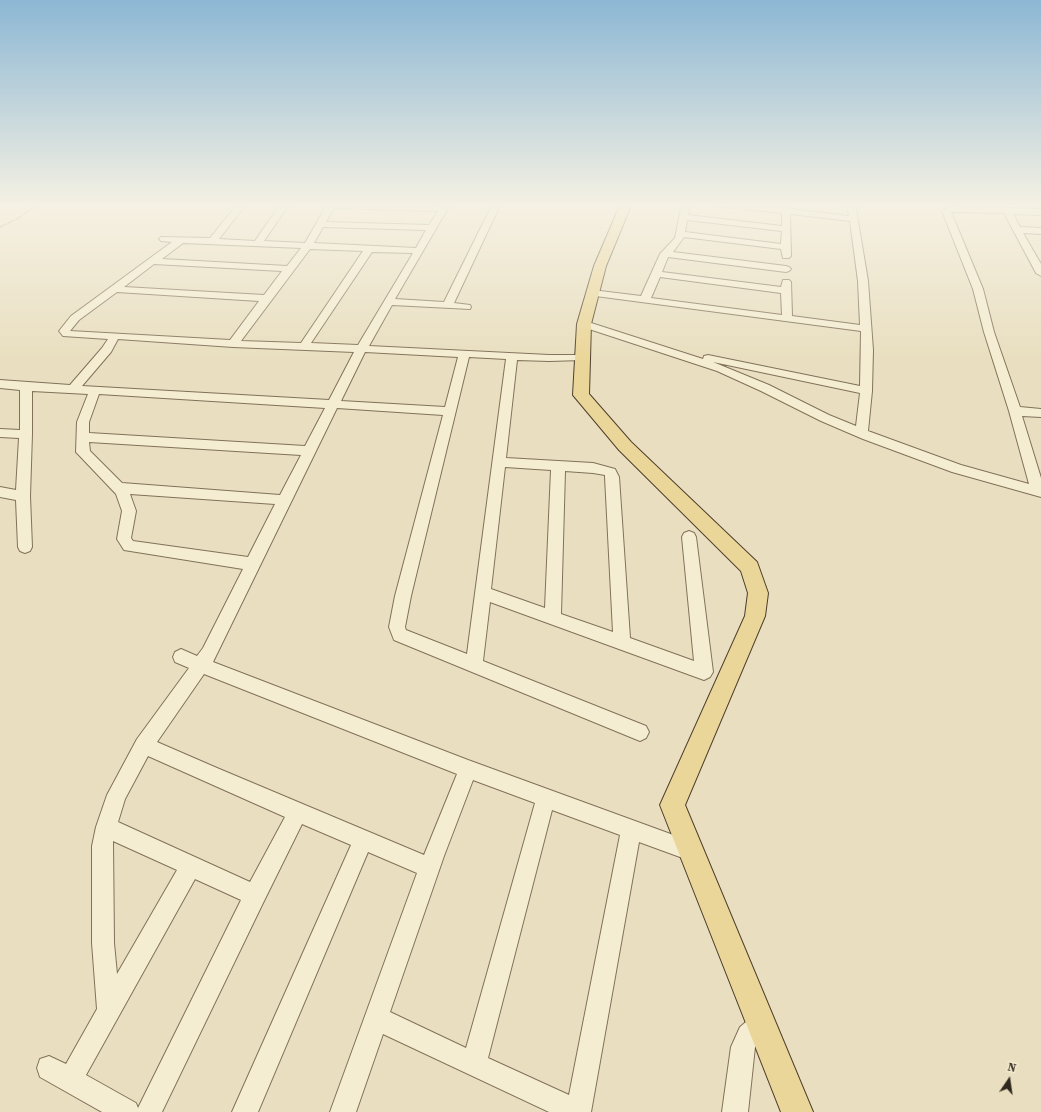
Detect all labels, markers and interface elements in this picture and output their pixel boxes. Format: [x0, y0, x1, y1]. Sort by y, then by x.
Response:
north arrow [989, 1060, 1029, 1100]
text: N [1006, 1060, 1017, 1076]

